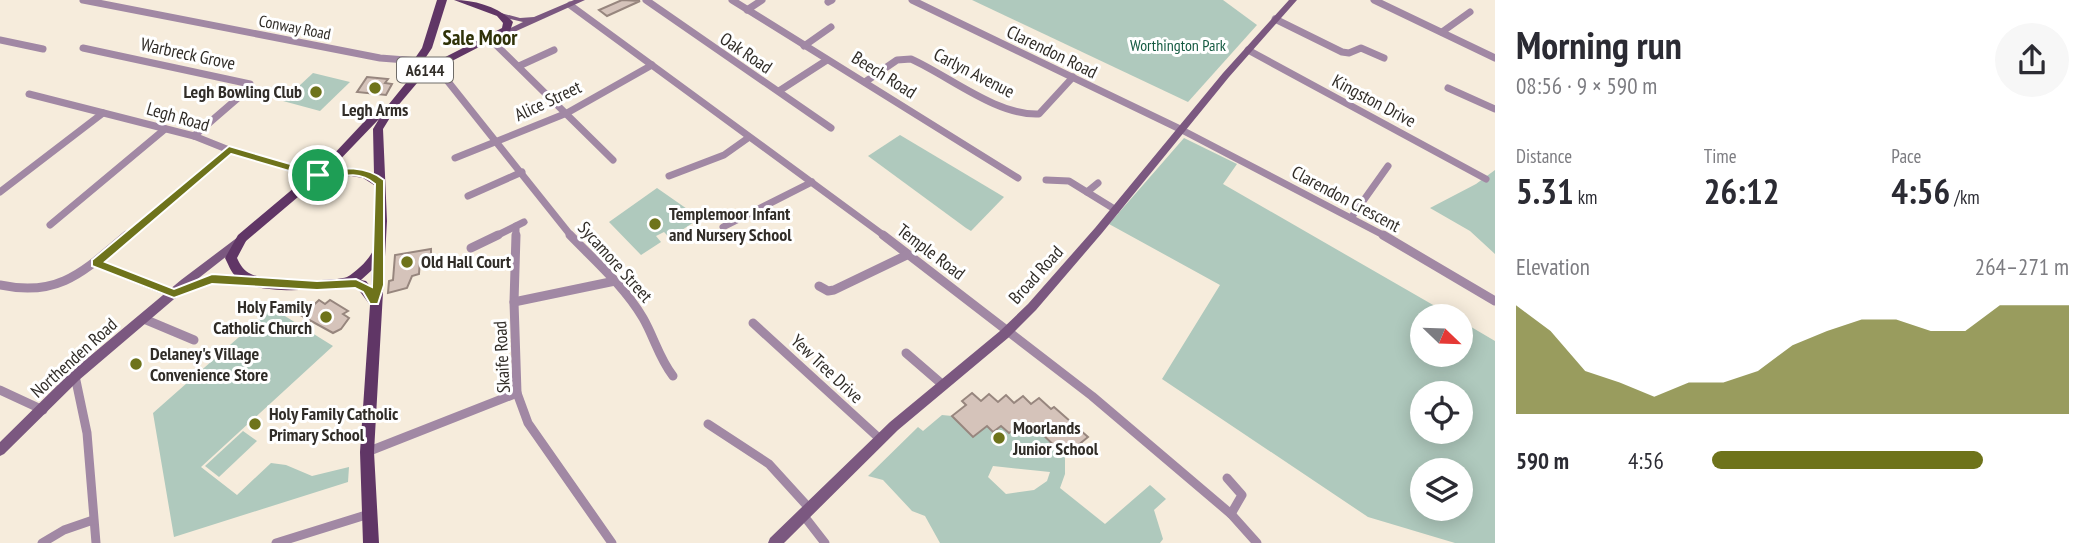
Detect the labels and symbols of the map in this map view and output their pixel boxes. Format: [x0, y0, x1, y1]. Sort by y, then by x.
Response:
street label: Conway Road [257, 10, 333, 44]
street label: Clarendon Road [1003, 20, 1101, 83]
district label: Sale Moor [442, 24, 518, 51]
street label: Oak Road [716, 27, 777, 78]
street label: Warbreck Grove [139, 32, 238, 75]
park label: Worthington Park [1130, 35, 1227, 55]
street label: Carlyn Avenue [930, 42, 1019, 103]
street label: Beech Road [848, 46, 921, 103]
road number: A6144 [397, 58, 453, 82]
street label: Kingston Drive [1328, 69, 1420, 132]
street label: Alice Street [511, 75, 585, 126]
place label: Legh Bowling Club [183, 80, 302, 103]
marker: Legh Arms [367, 80, 383, 96]
marker: Legh Bowling Club [308, 84, 324, 100]
street label: Legh Road [144, 97, 212, 136]
place label: Legh Arms [342, 98, 408, 121]
pin [288, 145, 348, 205]
street label: Clarendon Crescent [1288, 160, 1405, 237]
place label: Templemoor Infant and Nursery School [669, 202, 792, 246]
street label: Sycamore Street [573, 216, 658, 307]
marker: Templemoor Infant and Nursery School [647, 216, 663, 232]
street label: Temple Road [893, 219, 970, 285]
street label: Broad Road [1003, 241, 1068, 309]
place label: Old Hall Court [421, 250, 512, 273]
marker: Old Hall Court [399, 254, 415, 270]
place label: Holy Family Catholic Church [213, 295, 313, 339]
north arrow [1410, 304, 1474, 368]
marker: Holy Family Catholic Church [318, 309, 334, 325]
street label: Northenden Road [26, 313, 122, 403]
street label: Skaife Road [488, 320, 515, 394]
street label: Yew Tree Drive [786, 329, 868, 408]
place label: Delaney's Village Convenience Store [150, 342, 268, 386]
marker: Delaney's Village Convenience Store [128, 356, 144, 372]
place label: Holy Family Catholic Primary School [269, 402, 399, 446]
marker: Holy Family Catholic Primary School [247, 416, 263, 432]
place label: Moorlands Junior School [1012, 416, 1099, 460]
marker: Moorlands Junior School [991, 430, 1007, 446]

